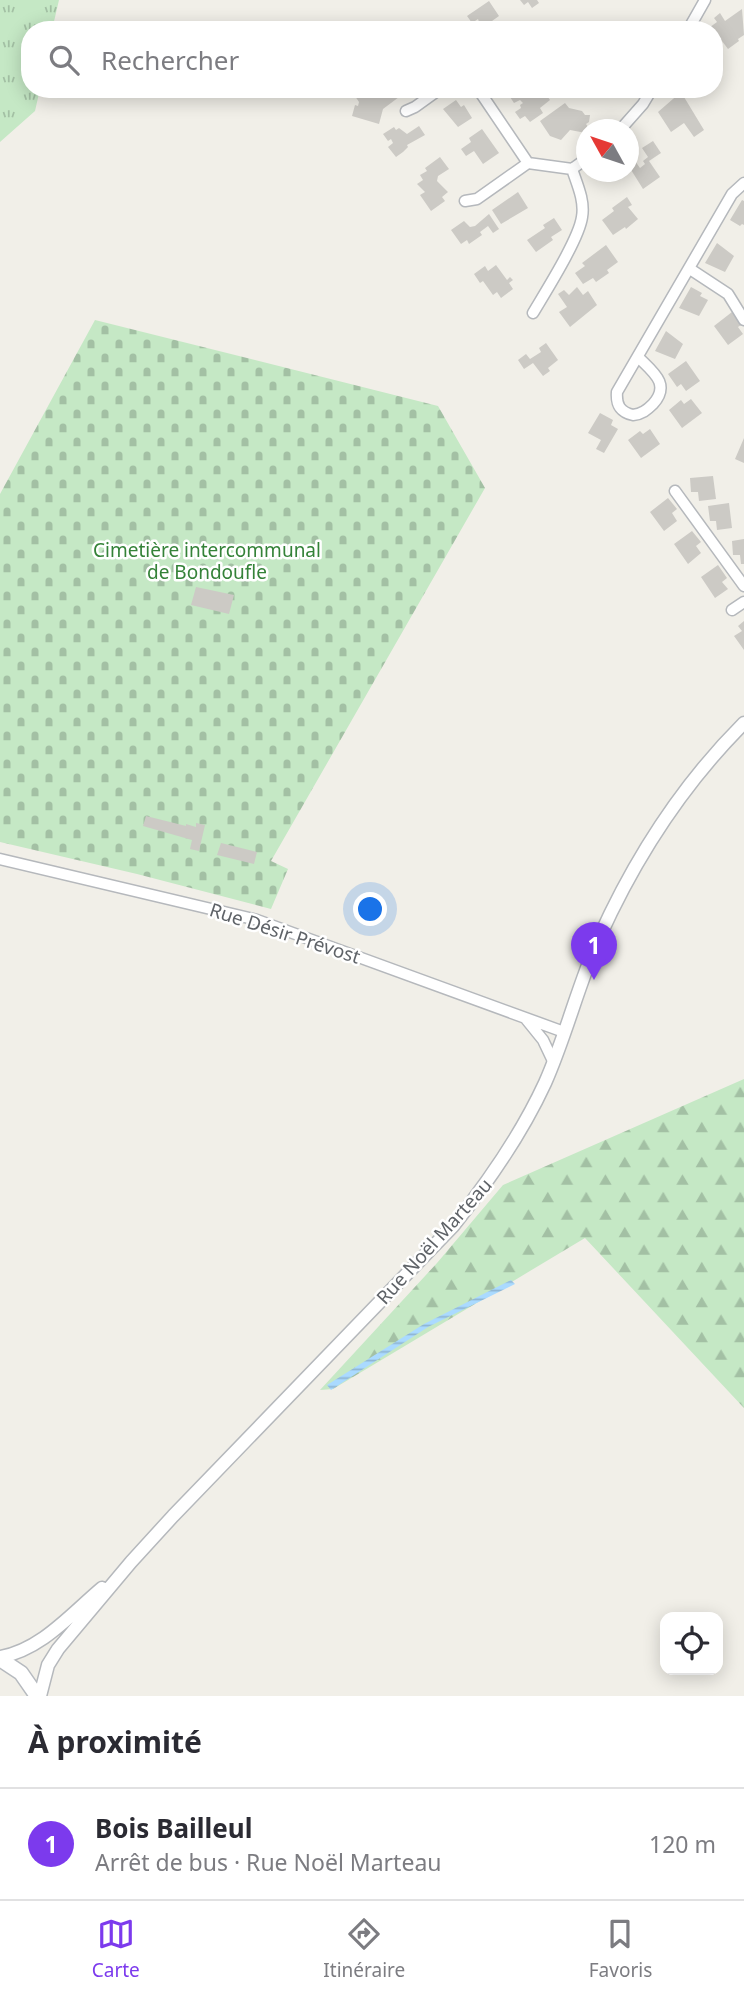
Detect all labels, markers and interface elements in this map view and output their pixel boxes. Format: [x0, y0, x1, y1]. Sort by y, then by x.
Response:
search box [21, 21, 723, 98]
icon: search [45, 41, 83, 79]
text: Rechercher [101, 42, 239, 78]
north arrow [576, 119, 639, 182]
park label: Cimetière intercommunal de Bondoufle [93, 537, 321, 585]
your location [353, 892, 387, 926]
street label: Rue Désir Prévost [206, 896, 364, 970]
pin: 1 [571, 922, 617, 980]
street label: Rue Noël Marteau [370, 1172, 498, 1310]
map controls [660, 1612, 723, 1675]
button: locate [660, 1612, 723, 1675]
text: À proximité [28, 1721, 202, 1762]
text: Bois Bailleul [95, 1810, 252, 1846]
text: 1 [44, 1828, 58, 1860]
text: 120 m [649, 1828, 716, 1860]
text: Arrêt de bus · Rue Noël Marteau [95, 1846, 442, 1878]
tab: Carte [92, 1915, 140, 1983]
tab: Itinéraire [323, 1915, 405, 1983]
tab: Favoris [589, 1915, 652, 1983]

